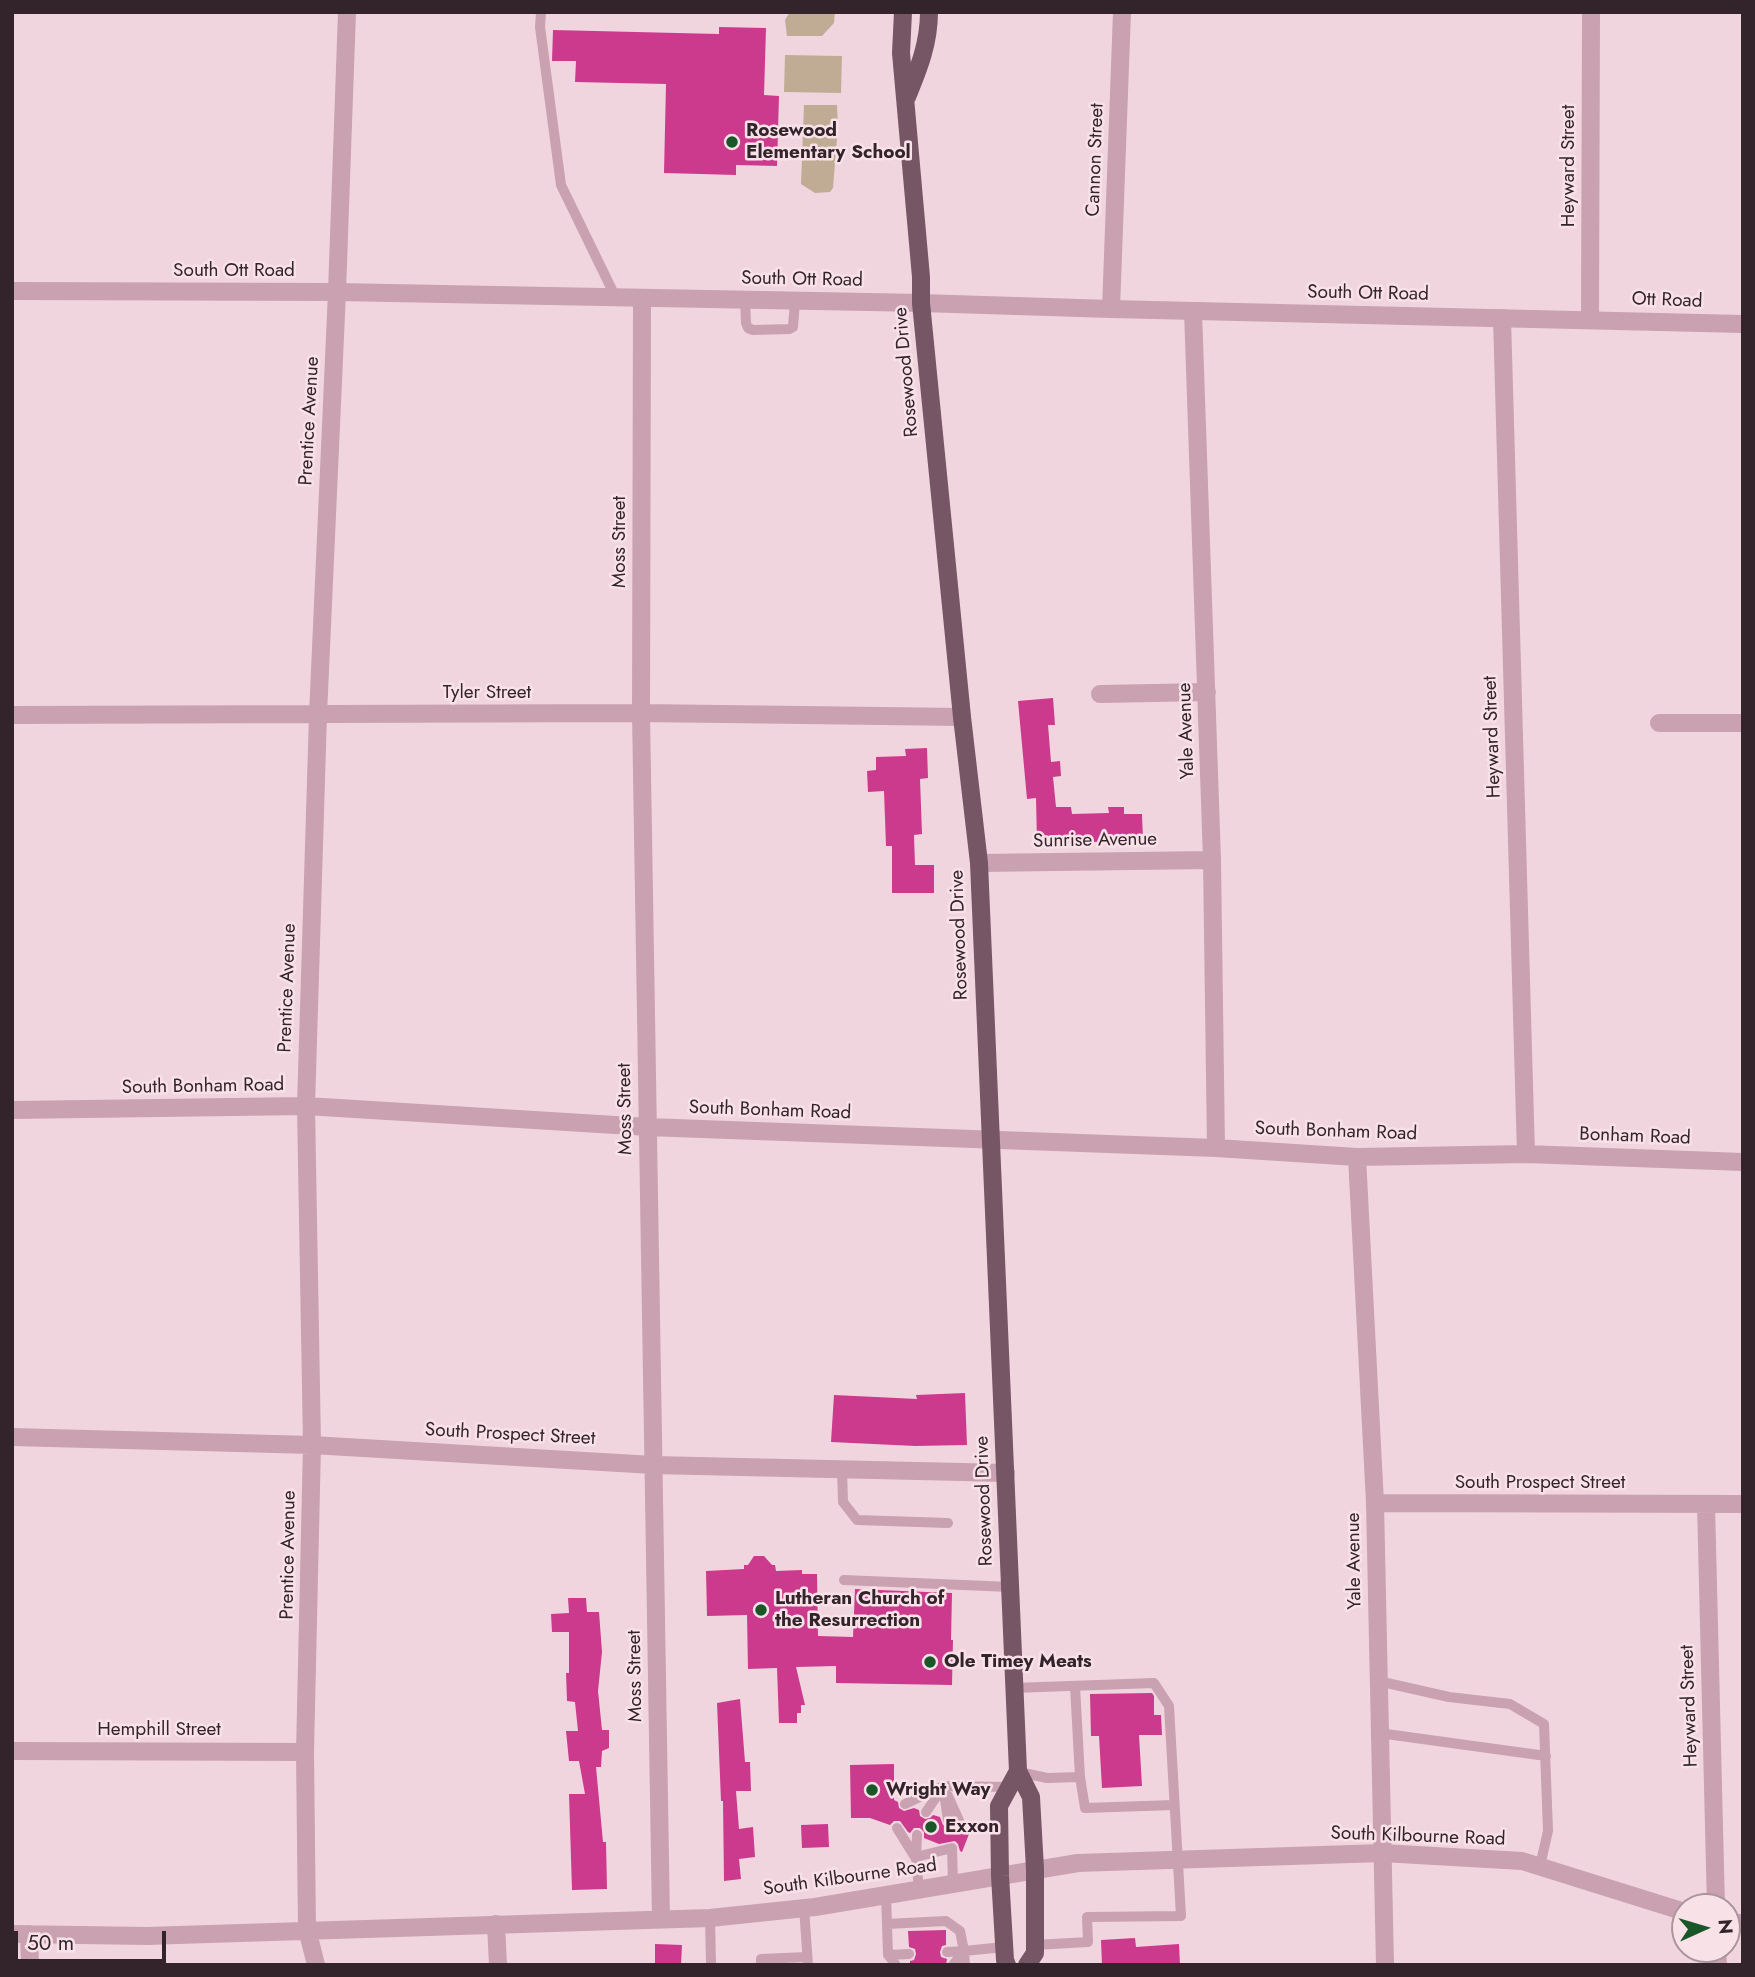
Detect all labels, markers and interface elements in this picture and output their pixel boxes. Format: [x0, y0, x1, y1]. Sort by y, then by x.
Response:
street label: Cannon Street [1083, 103, 1109, 217]
street label: Heyward Street [1558, 105, 1580, 227]
place label: Rosewood Elementary School [746, 120, 911, 164]
marker: Rosewood Elementary School [724, 134, 740, 150]
street label: South Ott Road [173, 260, 295, 282]
street label: South Ott Road [741, 268, 863, 292]
street label: South Ott Road [1307, 282, 1429, 306]
street label: Ott Road [1631, 288, 1703, 314]
street label: Rosewood Drive [890, 306, 924, 438]
street label: Prentice Avenue [295, 356, 325, 486]
street label: Moss Street [609, 496, 631, 588]
street label: Heyward Street [1479, 675, 1507, 799]
street label: Tyler Street [443, 682, 531, 704]
street label: Yale Avenue [1174, 682, 1200, 780]
street label: Sunrise Avenue [1033, 829, 1157, 853]
street label: Rosewood Drive [946, 869, 974, 1001]
street label: Prentice Avenue [274, 923, 302, 1053]
street label: Moss Street [614, 1063, 638, 1155]
street label: South Bonham Road [122, 1074, 284, 1100]
street label: South Bonham Road [688, 1097, 852, 1125]
street label: South Bonham Road [1254, 1118, 1418, 1146]
street label: Bonham Road [1579, 1124, 1691, 1150]
street label: South Prospect Street [424, 1419, 596, 1451]
street label: Rosewood Drive [971, 1435, 999, 1567]
street label: South Prospect Street [1455, 1472, 1625, 1494]
street label: Prentice Avenue [276, 1490, 302, 1620]
street label: Yale Avenue [1343, 1512, 1367, 1610]
place label: Lutheran Church of the Resurrection [775, 1588, 944, 1632]
marker: Lutheran Church of the Resurrection [753, 1602, 769, 1618]
street label: Moss Street [624, 1630, 648, 1722]
street label: Heyward Street [1676, 1644, 1704, 1768]
place label: Ole Timey Meats [944, 1651, 1092, 1673]
marker: Ole Timey Meats [922, 1654, 938, 1670]
street label: Hemphill Street [97, 1719, 221, 1741]
place label: Wright Way [886, 1779, 990, 1801]
marker: Wright Way [864, 1782, 880, 1798]
place label: Exxon [945, 1816, 999, 1838]
marker: Exxon [923, 1819, 939, 1835]
street label: South Kilbourne Road [1330, 1823, 1506, 1851]
street label: South Kilbourne Road [762, 1855, 938, 1901]
north arrow [1671, 1893, 1741, 1963]
scale bar [18, 1918, 170, 1962]
text: N [1711, 1918, 1739, 1935]
text: 50 m [27, 1928, 74, 1958]

